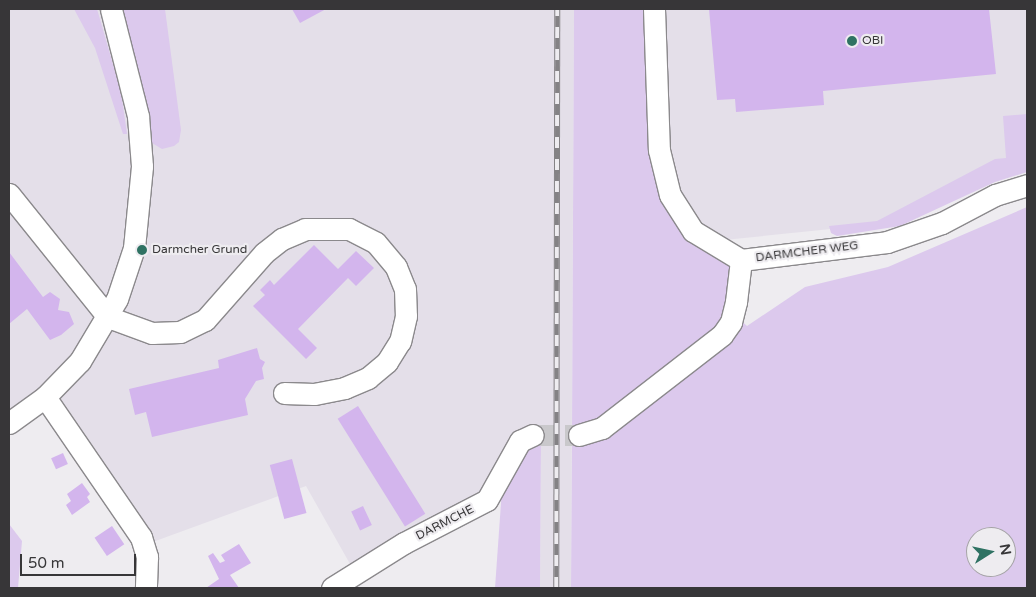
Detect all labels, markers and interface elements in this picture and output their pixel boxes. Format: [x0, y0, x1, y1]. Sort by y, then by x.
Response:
place label: OBI [862, 34, 883, 48]
marker: OBI [846, 35, 858, 47]
street label: DARMCHER WEG [755, 239, 859, 265]
place label: Darmcher Grund [152, 243, 247, 257]
marker: Darmcher Grund [136, 244, 148, 256]
street label: DARMCHE [414, 502, 476, 544]
north arrow [966, 527, 1016, 577]
text: N [996, 542, 1015, 556]
scale bar [22, 544, 139, 576]
text: 50 m [28, 554, 65, 572]

